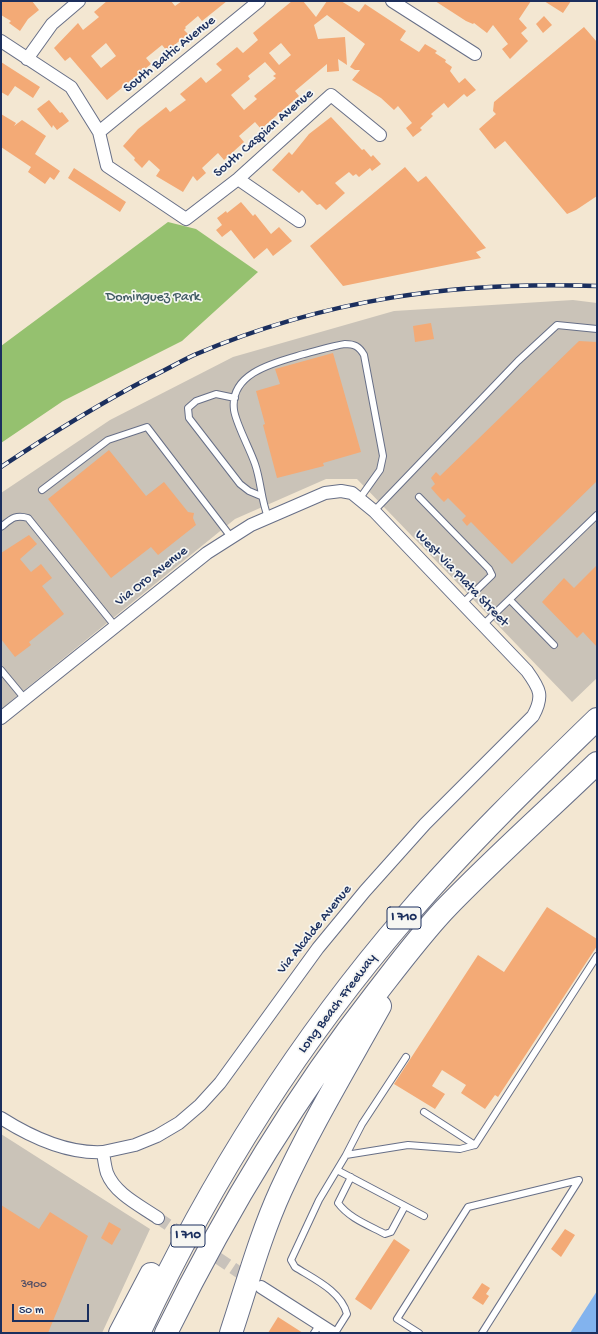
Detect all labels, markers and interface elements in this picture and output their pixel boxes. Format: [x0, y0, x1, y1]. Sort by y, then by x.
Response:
street label: South Baltic Avenue [120, 13, 220, 97]
street label: South Caspian Avenue [211, 86, 317, 182]
park label: Dominguez Park [106, 290, 200, 306]
street label: West Via Plata Street [411, 527, 511, 631]
street label: Via Oro Avenue [112, 543, 192, 611]
street label: Via Alcalde Avenue [274, 882, 356, 978]
road number: I 710 [387, 907, 421, 929]
street label: Long Beach Freeway [295, 951, 381, 1057]
road number: I 710 [171, 1225, 205, 1247]
house number: 3900 [21, 1278, 47, 1292]
scale bar [14, 1296, 91, 1322]
text: 50 m [19, 1304, 44, 1318]

